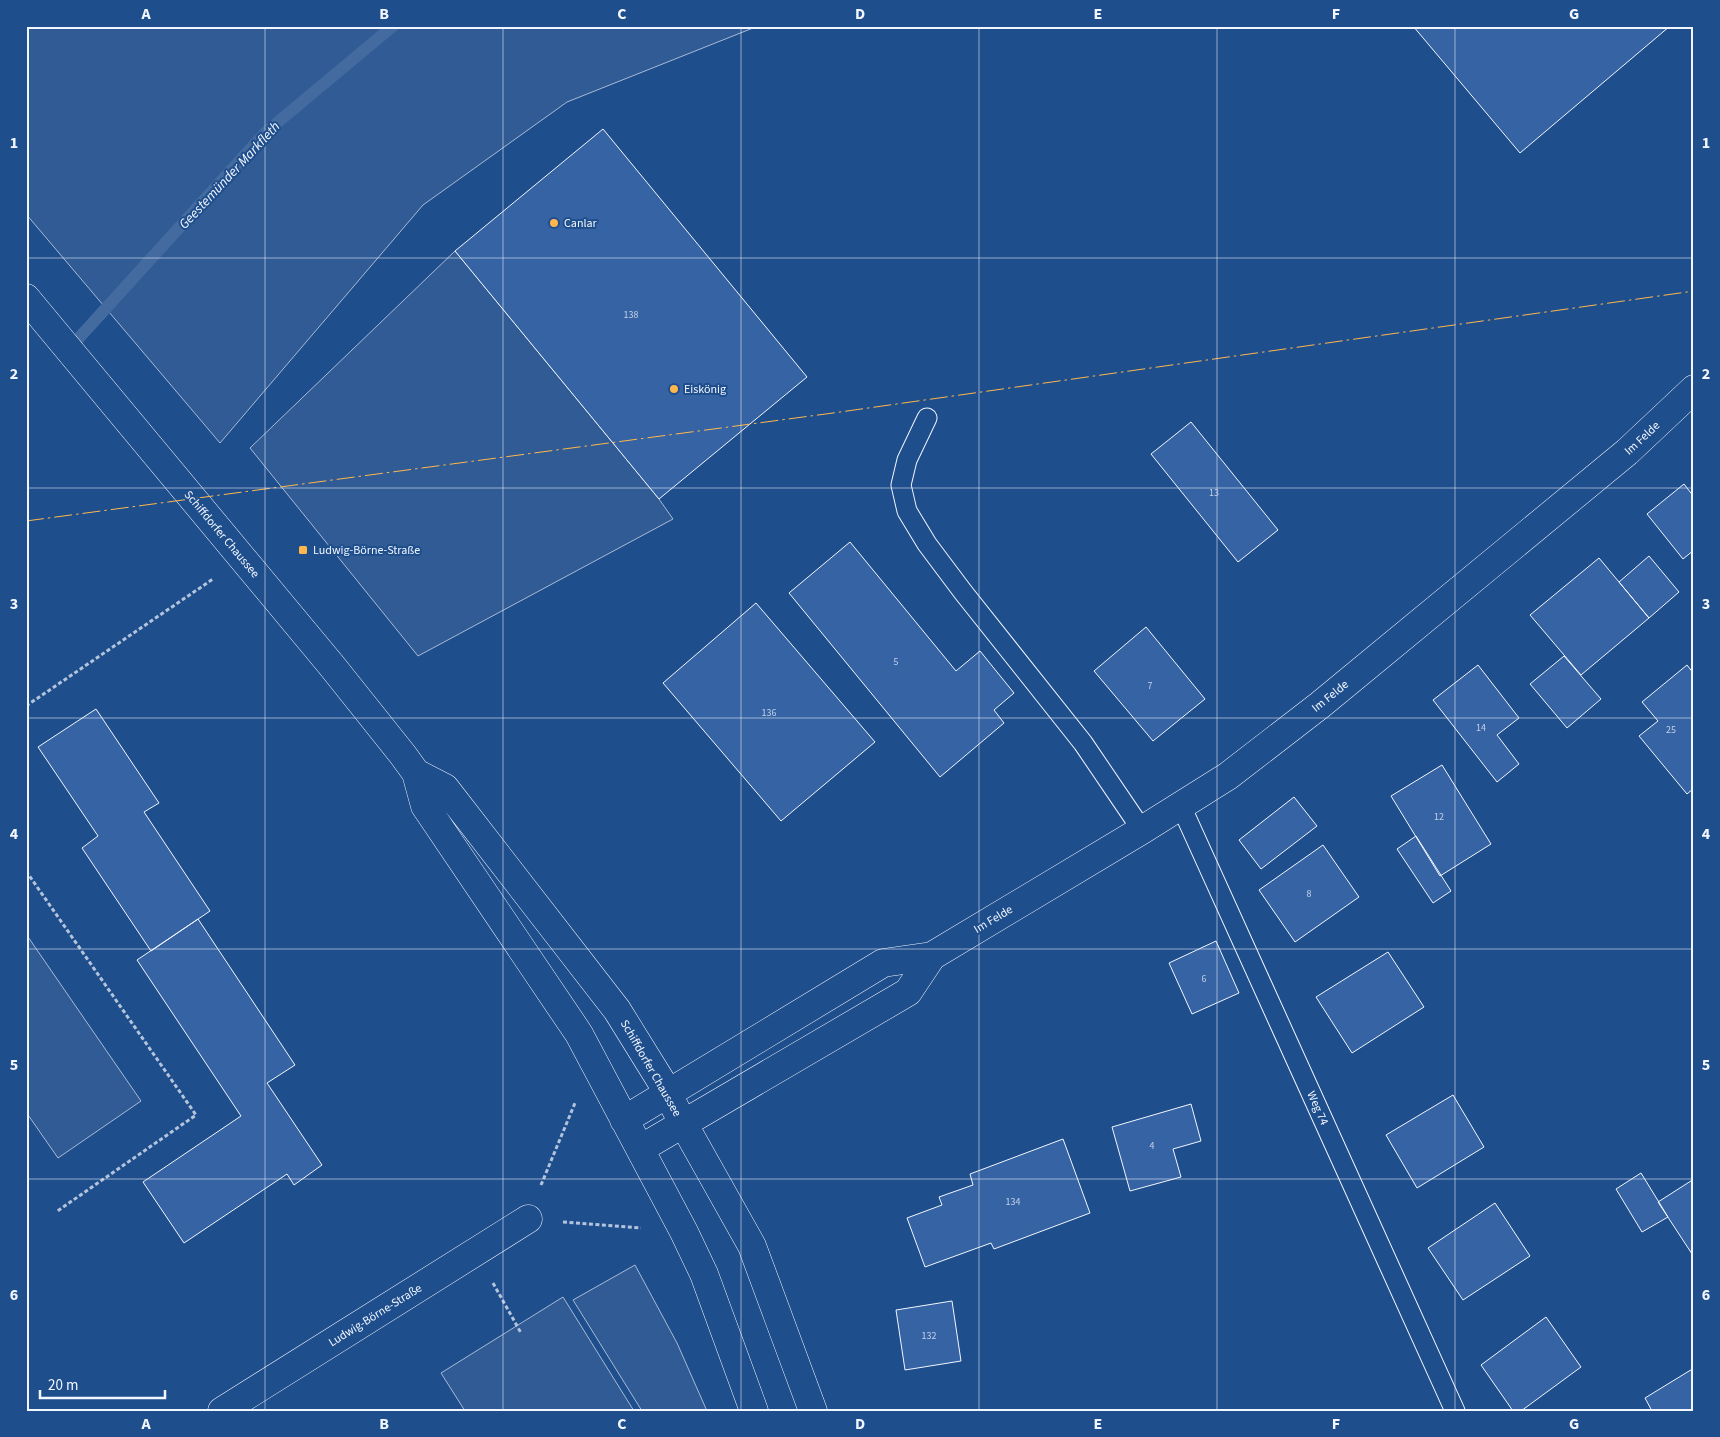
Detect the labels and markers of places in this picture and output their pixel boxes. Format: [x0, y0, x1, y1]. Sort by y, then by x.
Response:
place label: Canlar [564, 215, 598, 232]
marker: Canlar [548, 217, 560, 229]
place label: Eiskönig [684, 381, 726, 398]
marker: Eiskönig [668, 383, 680, 395]
place label: Ludwig-Börne-Straße [313, 542, 420, 559]
marker: Ludwig-Börne-Straße [297, 544, 309, 556]

